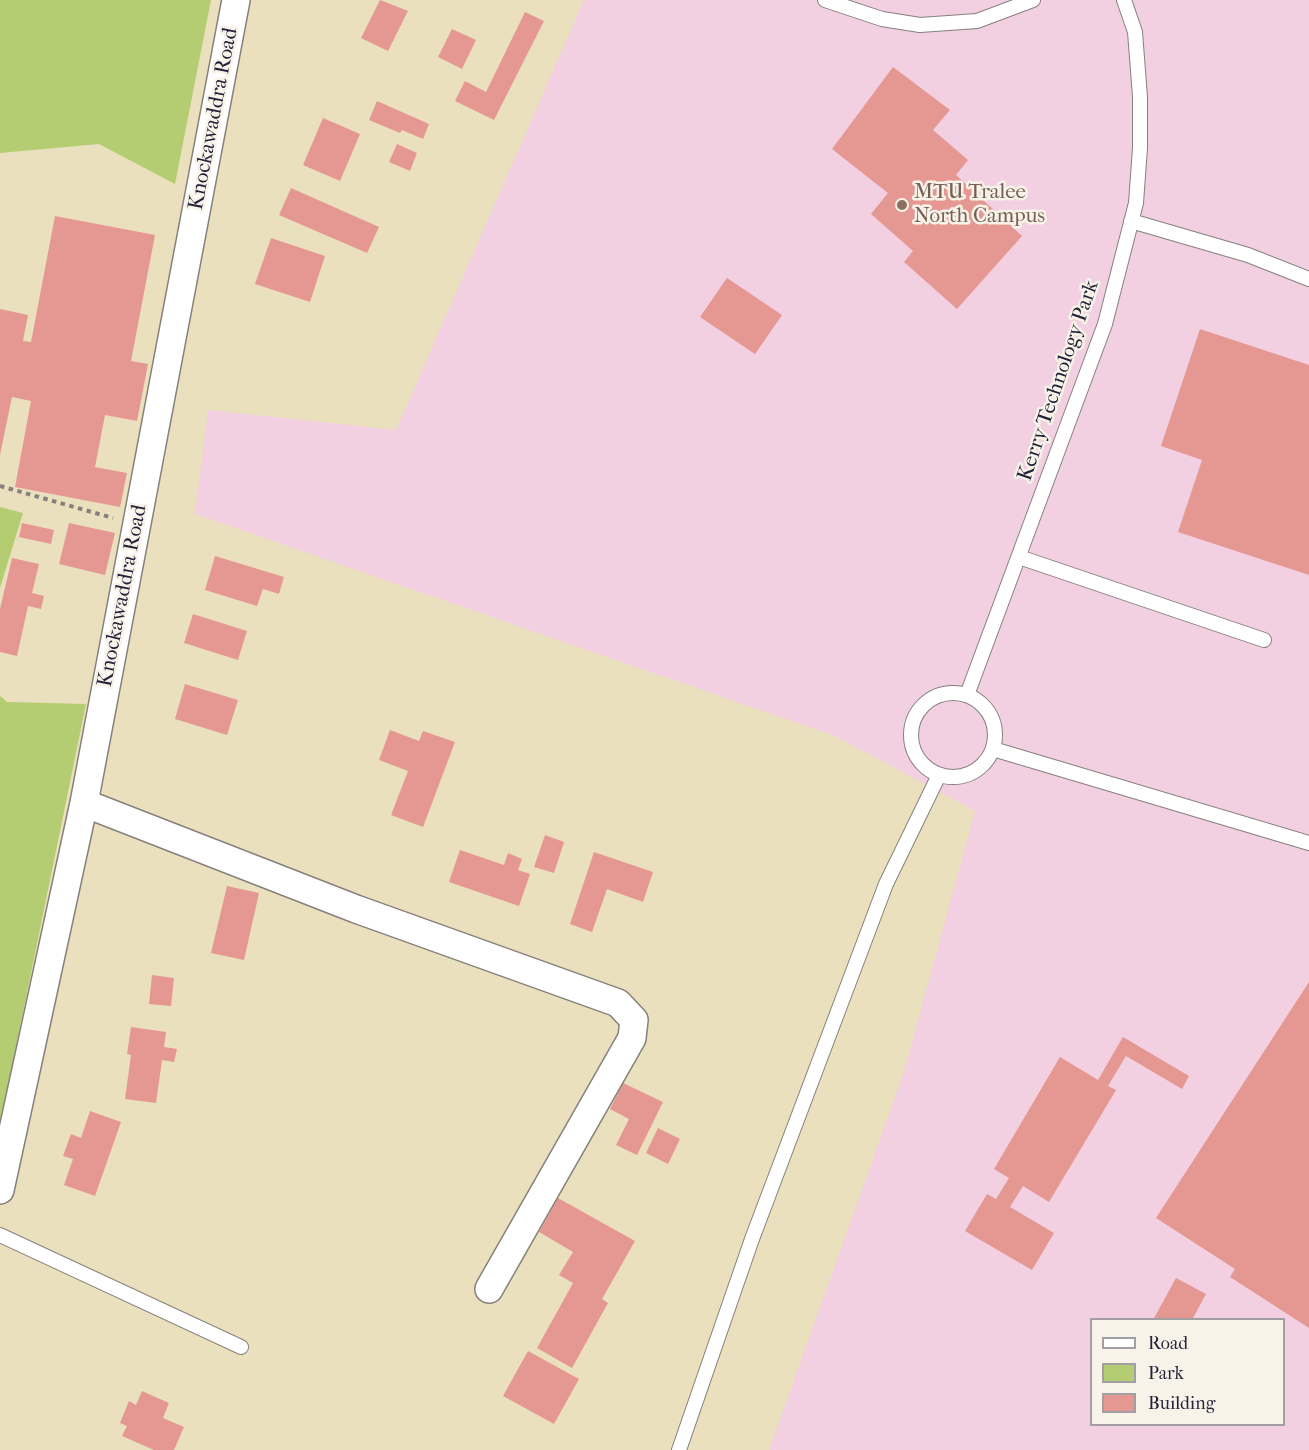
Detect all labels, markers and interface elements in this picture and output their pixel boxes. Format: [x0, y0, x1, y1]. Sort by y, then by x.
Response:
street label: Knockawaddra Road [184, 26, 244, 212]
place label: MTU Tralee North Campus [914, 180, 1045, 230]
marker: MTU Tralee North Campus [895, 198, 909, 212]
street label: Kerry Technology Park [1013, 278, 1105, 484]
street label: Knockawaddra Road [93, 503, 153, 689]
legend [1090, 1318, 1285, 1426]
text: Road [1148, 1333, 1188, 1354]
text: Park [1148, 1363, 1184, 1384]
text: Building [1148, 1393, 1215, 1414]

